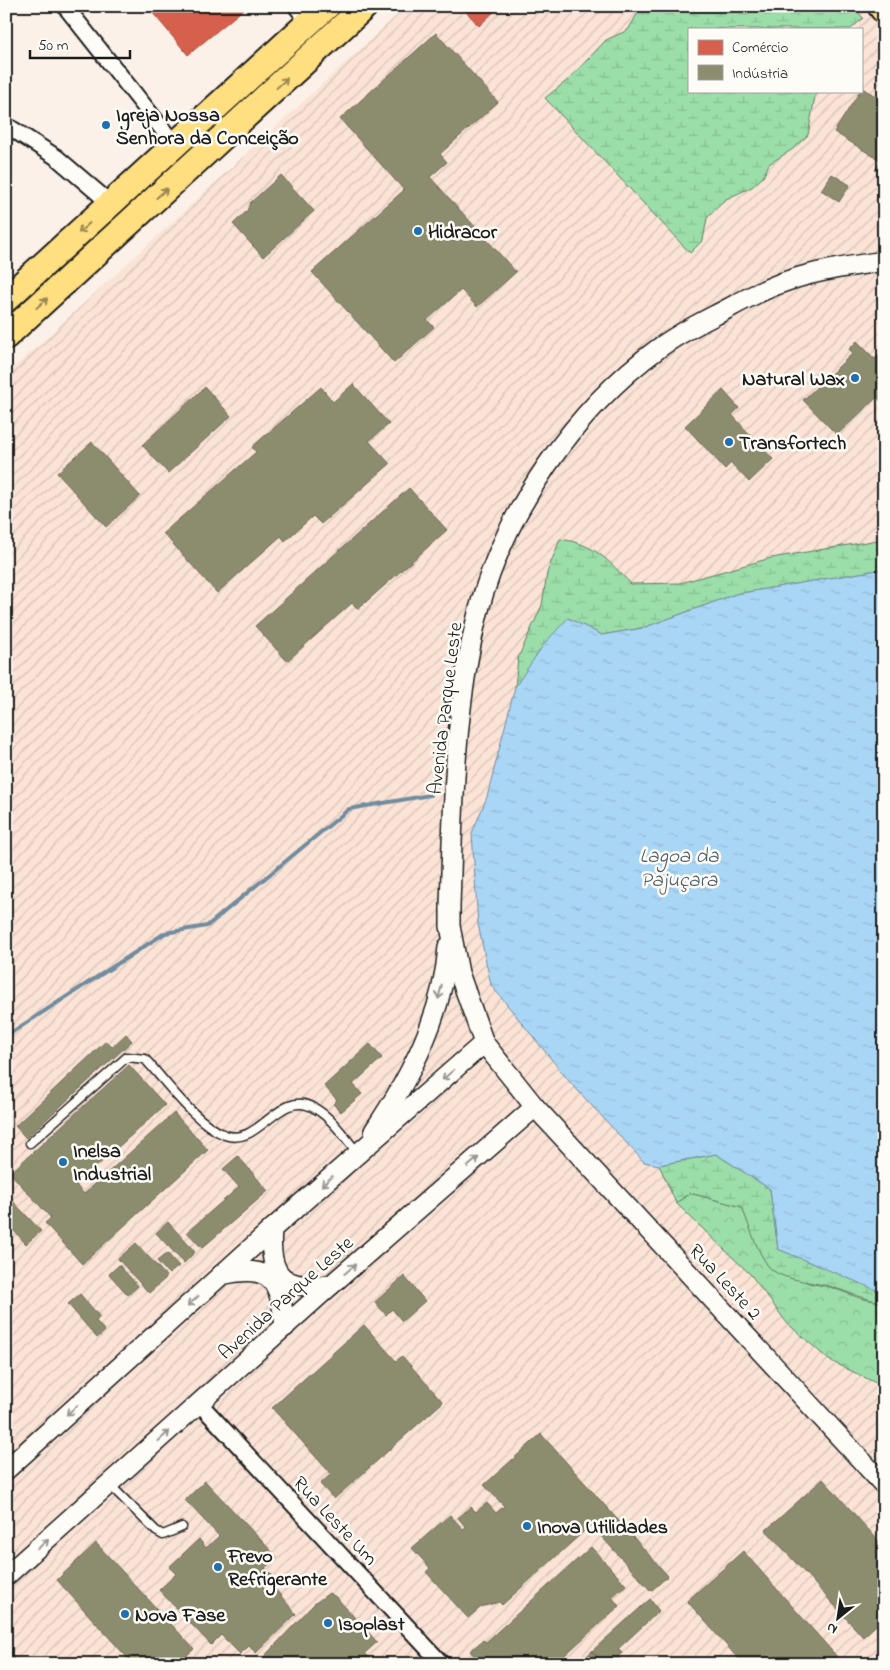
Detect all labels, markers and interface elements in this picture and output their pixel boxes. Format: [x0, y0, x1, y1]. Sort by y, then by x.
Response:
scale bar [30, 28, 130, 60]
legend [688, 28, 862, 92]
text: 50 m [38, 35, 69, 57]
text: Comércio [732, 37, 788, 59]
text: Indústria [732, 63, 788, 85]
one-way arrow [276, 77, 288, 89]
place label: Igreja Nossa Senhora da Conceição [116, 102, 299, 154]
marker: Igreja Nossa Senhora da Conceição [100, 119, 112, 131]
one-way arrow [156, 187, 169, 199]
place label: Hidracor [428, 219, 498, 248]
one-way arrow [78, 223, 91, 234]
marker: Hidracor [412, 225, 424, 237]
one-way arrow [36, 297, 49, 309]
place label: Natural Wax [742, 366, 845, 395]
marker: Natural Wax [849, 372, 861, 384]
place label: Transfortech [739, 430, 846, 459]
marker: Transfortech [723, 436, 735, 448]
street label: Avenida Parque Leste [422, 620, 471, 796]
water label: Lagoa da Pajuçara [639, 842, 719, 896]
one-way arrow [435, 983, 444, 999]
one-way arrow [441, 1070, 454, 1081]
place label: Inelsa Industrial [73, 1138, 151, 1190]
marker: Inelsa Industrial [57, 1156, 69, 1168]
one-way arrow [466, 1156, 479, 1168]
one-way arrow [320, 1175, 333, 1187]
street label: Avenida Parque Leste [213, 1230, 361, 1368]
street label: Rua Leste 2 [681, 1238, 767, 1328]
one-way arrow [343, 1264, 356, 1275]
one-way arrow [186, 1295, 199, 1307]
one-way arrow [66, 1404, 79, 1416]
one-way arrow [157, 1430, 170, 1442]
street label: Rua Leste Um [285, 1470, 384, 1573]
place label: Inova Utilidades [537, 1514, 668, 1543]
marker: Inova Utilidades [521, 1520, 533, 1532]
one-way arrow [36, 1538, 49, 1550]
place label: Frevo Refrigerante [227, 1543, 328, 1596]
marker: Frevo Refrigerante [212, 1561, 224, 1573]
north arrow [812, 1592, 862, 1642]
place label: Nova Fase [135, 1602, 226, 1631]
marker: Nova Fase [119, 1608, 131, 1620]
place label: Isoplast [338, 1611, 405, 1640]
marker: Isoplast [322, 1617, 334, 1629]
text: N [823, 1617, 842, 1639]

